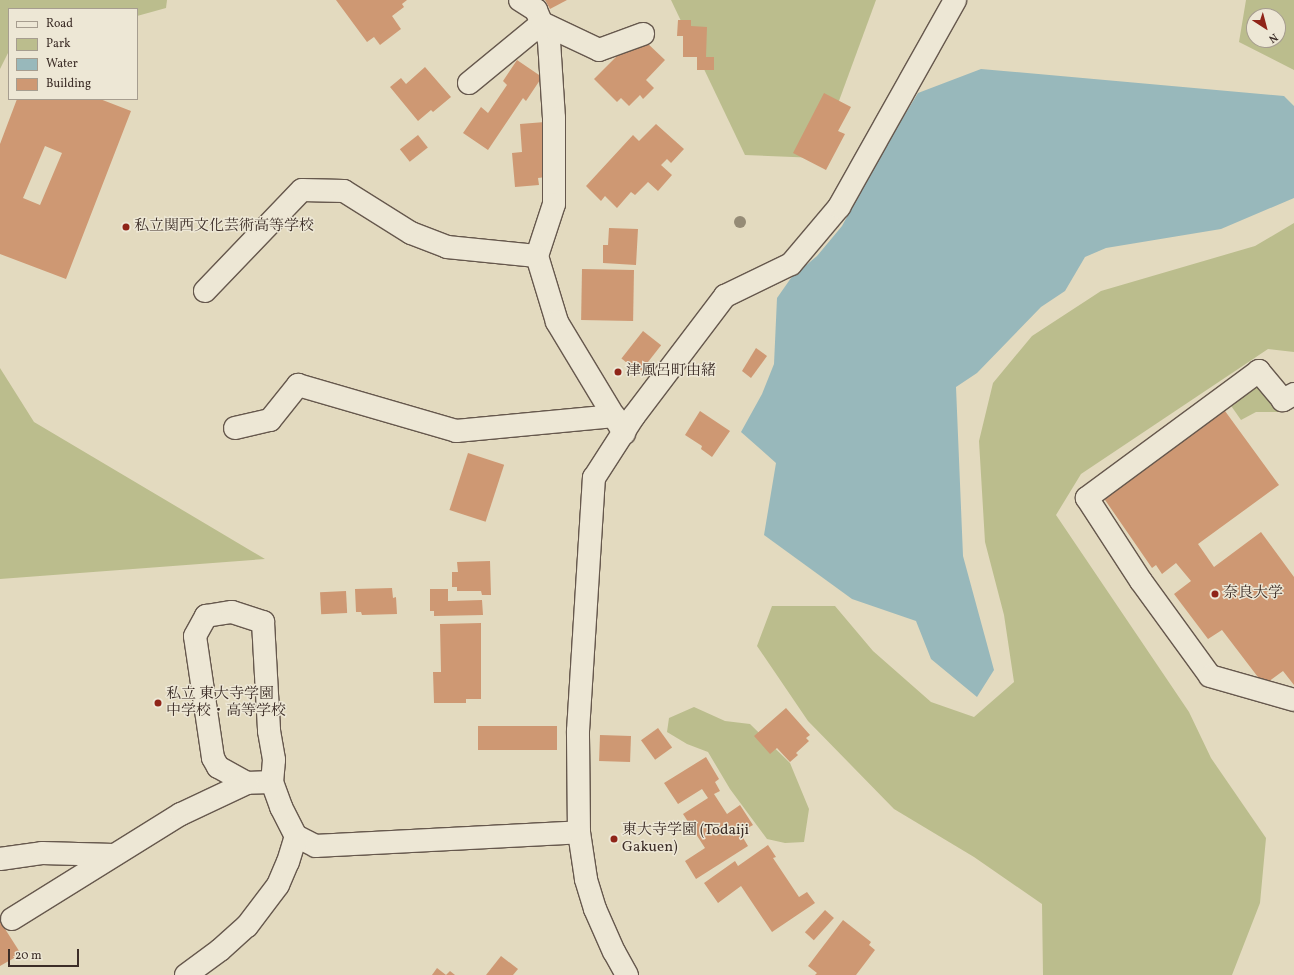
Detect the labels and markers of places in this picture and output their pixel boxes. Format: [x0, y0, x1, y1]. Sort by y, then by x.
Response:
place label: 私立関西文化芸術高等学校 [134, 218, 314, 236]
marker: 私立関西文化芸術高等学校 [121, 222, 131, 232]
place label: 津風呂町由緒 [626, 363, 716, 381]
marker: 津風呂町由緒 [613, 367, 623, 377]
place label: 奈良大学 [1223, 585, 1283, 603]
marker: 奈良大学 [1210, 589, 1220, 599]
place label: 私立 東大寺学園 中学校・高等学校 [166, 685, 286, 720]
marker: 私立 東大寺学園 中学校・高等学校 [153, 698, 163, 708]
place label: 東大寺学園 (Tōdaiji Gakuen) [622, 821, 749, 856]
marker: 東大寺学園 (Tōdaiji Gakuen) [609, 834, 619, 844]

